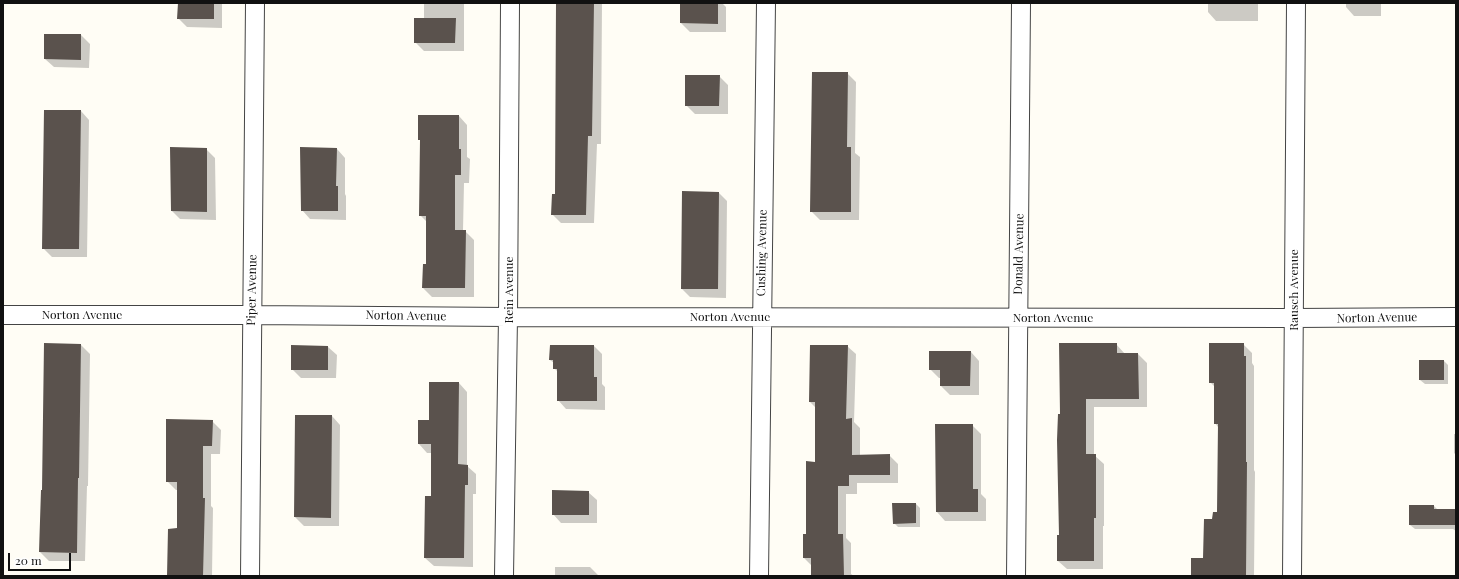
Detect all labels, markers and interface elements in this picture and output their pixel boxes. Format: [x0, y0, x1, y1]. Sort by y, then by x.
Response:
street label: Cushing Avenue [754, 209, 770, 297]
street label: Donald Avenue [1011, 213, 1027, 295]
street label: Rausch Avenue [1287, 249, 1301, 331]
street label: Piper Avenue [244, 254, 260, 326]
street label: Rein Avenue [502, 256, 516, 324]
street label: Norton Avenue [42, 308, 122, 322]
street label: Norton Avenue [366, 308, 446, 324]
street label: Norton Avenue [690, 310, 770, 324]
street label: Norton Avenue [1337, 310, 1417, 326]
street label: Norton Avenue [1013, 311, 1093, 325]
scale bar [10, 545, 73, 571]
text: 20 m [15, 552, 42, 568]

